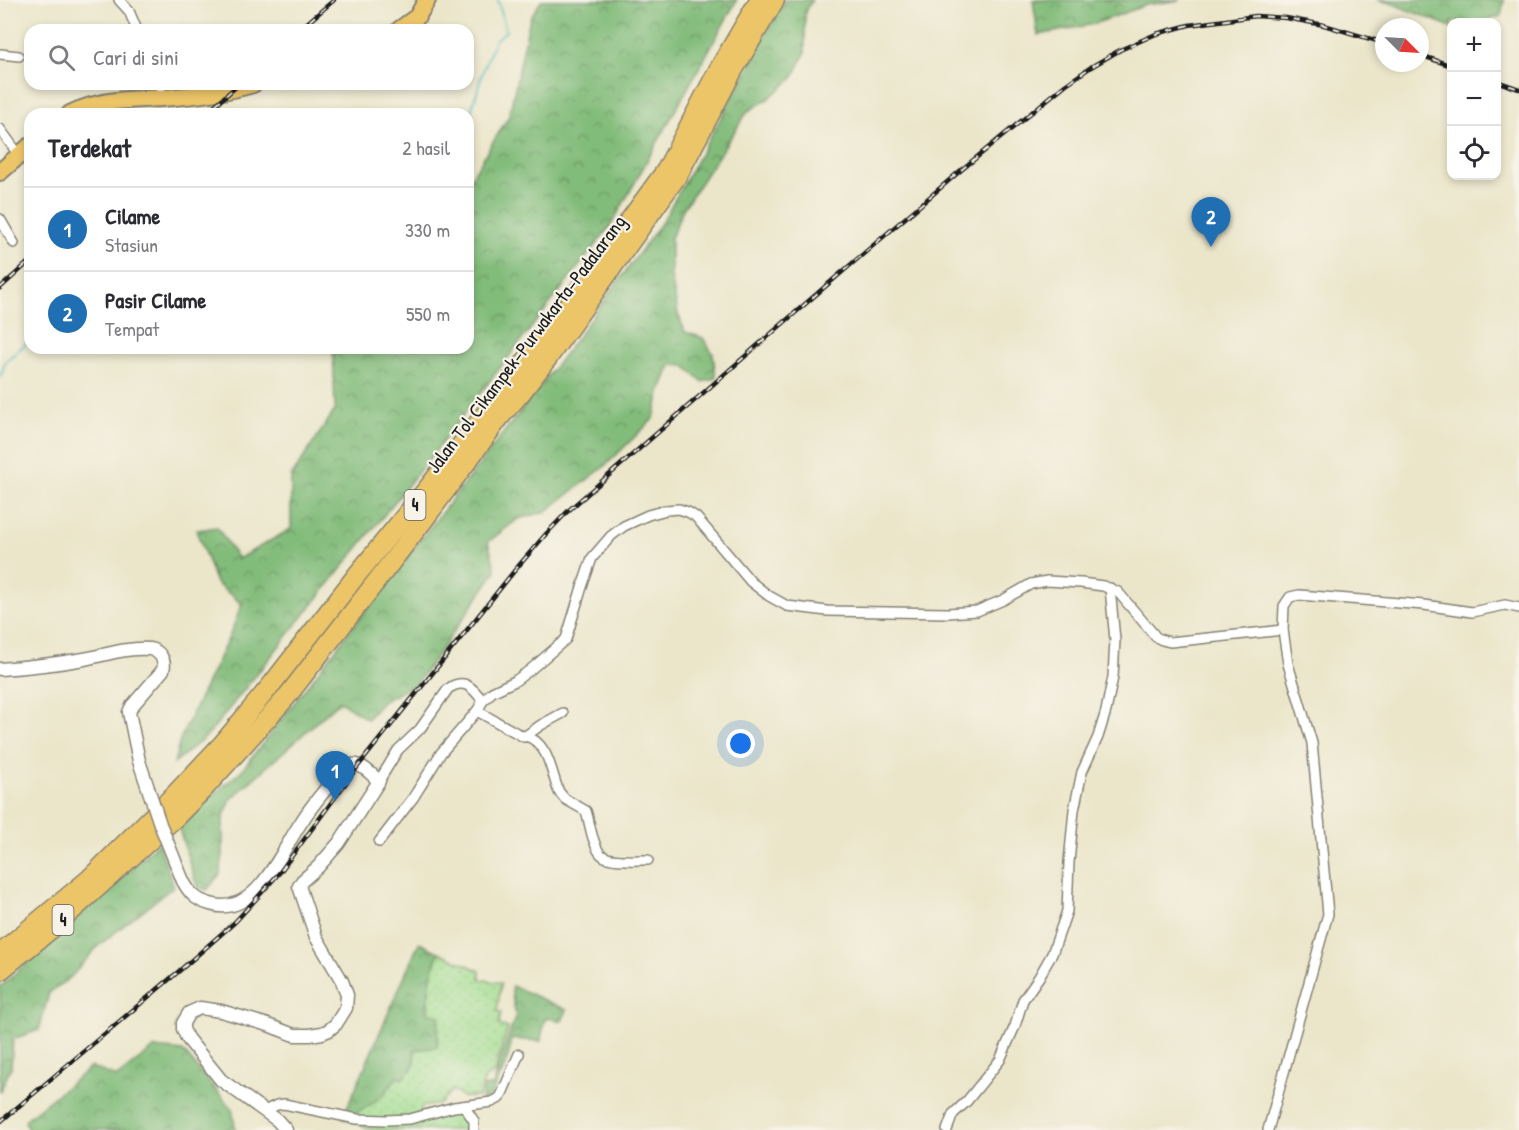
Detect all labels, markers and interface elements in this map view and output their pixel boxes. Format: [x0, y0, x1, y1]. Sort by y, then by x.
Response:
north arrow [1375, 18, 1429, 72]
map controls [1447, 18, 1501, 180]
button: + [1447, 18, 1501, 72]
search box [24, 24, 474, 90]
icon: search [45, 41, 78, 74]
text: Cari di sini [93, 42, 179, 72]
button: − [1447, 72, 1501, 126]
button: locate [1447, 126, 1501, 180]
text: Terdekat [48, 130, 131, 165]
text: 2 hasil [402, 134, 450, 161]
pin: 2 [1192, 198, 1230, 247]
text: Cilame [105, 201, 160, 231]
street label: Jalan Tol Cikampek–Purwakarta–Padalarang [419, 209, 632, 478]
text: 1 [64, 216, 71, 243]
text: 330 m [405, 216, 450, 243]
text: Stasiun [105, 231, 158, 258]
text: Pasir Cilame [105, 285, 206, 315]
text: 2 [63, 300, 72, 327]
text: 550 m [406, 300, 450, 327]
text: Tempat [105, 315, 159, 342]
road number: 4 [404, 490, 426, 520]
your location [726, 729, 755, 758]
pin: 1 [316, 752, 354, 801]
road number: 4 [52, 905, 74, 935]

